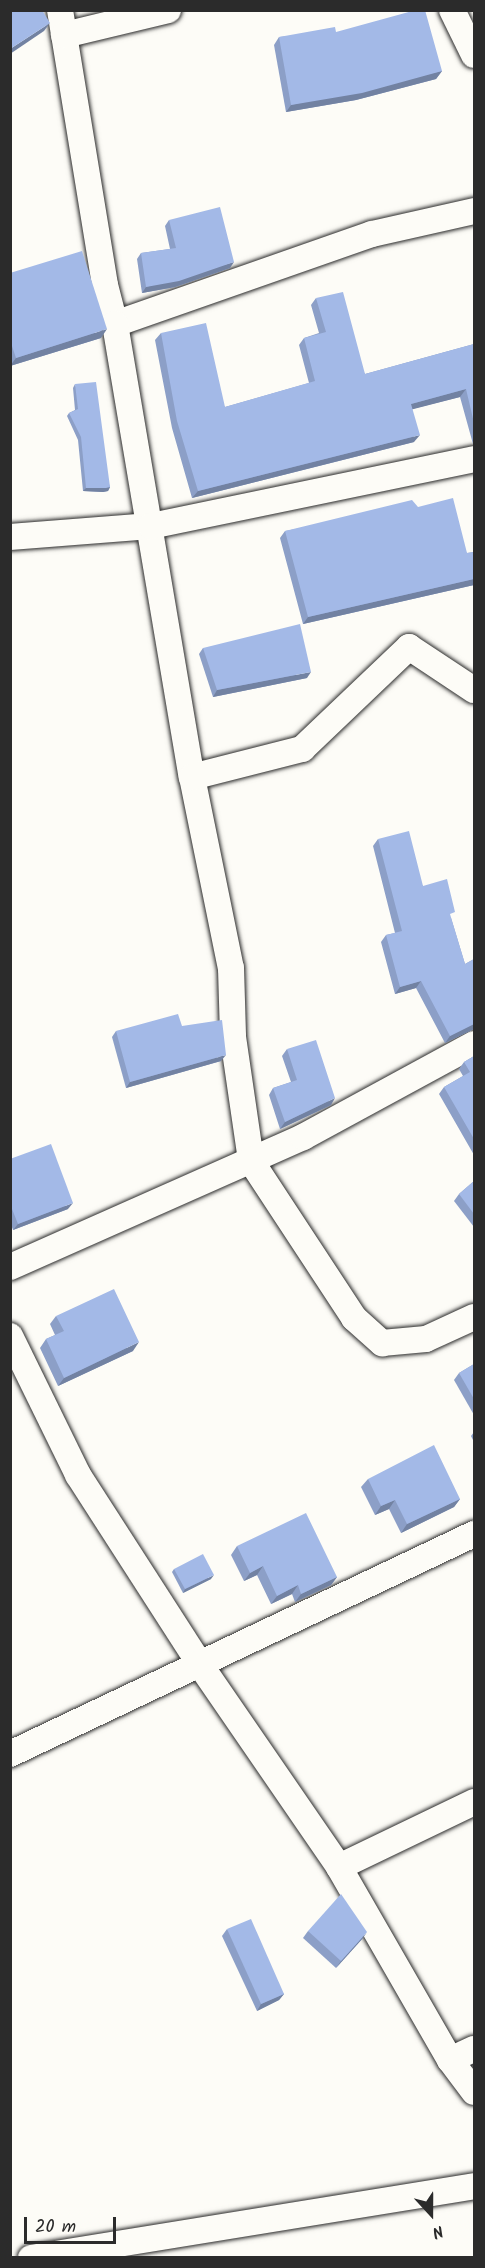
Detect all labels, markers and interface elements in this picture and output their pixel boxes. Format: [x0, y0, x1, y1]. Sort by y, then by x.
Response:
north arrow [401, 2184, 461, 2244]
scale bar [27, 2205, 118, 2243]
text: 20 m [35, 2213, 76, 2242]
text: N [428, 2218, 447, 2245]

